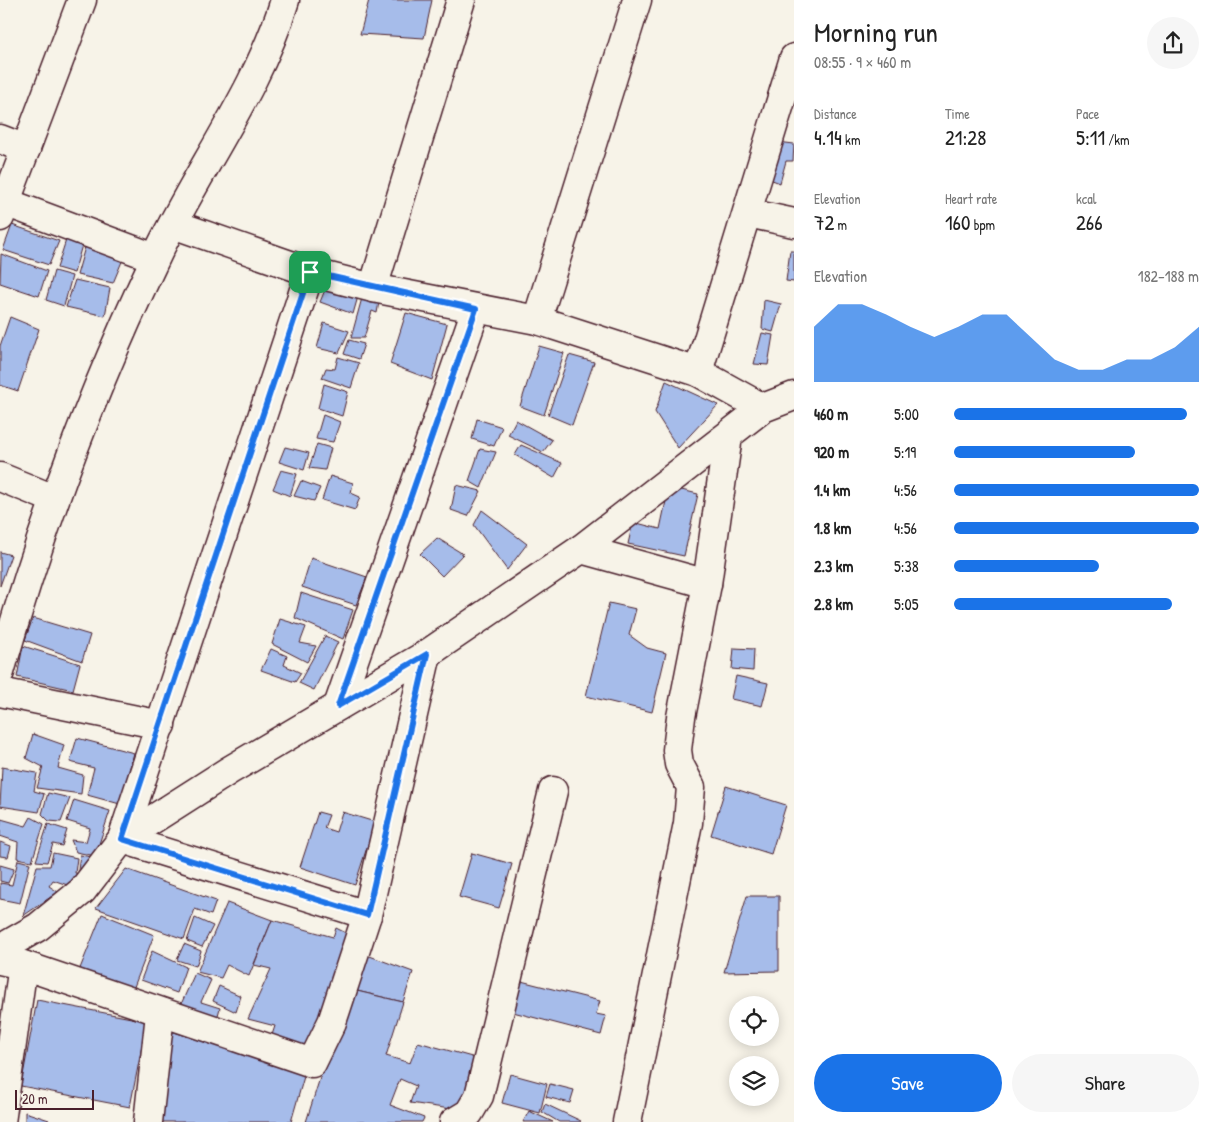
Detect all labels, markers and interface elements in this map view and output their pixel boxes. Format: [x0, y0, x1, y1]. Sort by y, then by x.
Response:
text: Morning run [814, 13, 938, 51]
button: share [1147, 17, 1199, 69]
text: 08:55 · 9 × 460 m [814, 51, 911, 73]
text: Distance [814, 104, 857, 123]
text: Time [945, 104, 970, 123]
text: Pace [1076, 104, 1099, 123]
text: 4.14 [814, 123, 842, 152]
text: 21:28 [945, 123, 986, 152]
text: 5:11 [1076, 123, 1105, 152]
text: km [842, 130, 860, 149]
text: /km [1105, 130, 1130, 149]
text: Elevation [814, 189, 861, 208]
text: Heart rate [945, 189, 997, 208]
text: kcal [1076, 189, 1096, 208]
text: 72 [814, 208, 834, 237]
text: 160 [945, 208, 970, 237]
text: 266 [1076, 208, 1103, 237]
text: m [834, 215, 847, 234]
text: bpm [970, 215, 995, 234]
pin [289, 251, 331, 293]
icon: arrive [296, 258, 324, 286]
text: Elevation [814, 265, 867, 287]
text: 182–188 m [1138, 265, 1199, 287]
text: 460 m [814, 403, 848, 425]
text: 5:00 [894, 403, 919, 425]
text: 920 m [814, 441, 849, 463]
text: 5:19 [894, 441, 916, 463]
text: 1.4 km [814, 479, 850, 501]
text: 4:56 [894, 479, 917, 501]
text: 1.8 km [814, 517, 851, 539]
text: 4:56 [894, 517, 917, 539]
text: 2.3 km [814, 555, 853, 577]
text: 5:38 [894, 555, 919, 577]
text: 2.8 km [814, 593, 853, 615]
text: 5:05 [894, 593, 918, 615]
map controls [729, 996, 779, 1106]
button: locate [729, 996, 779, 1046]
button: Save [814, 1054, 1002, 1112]
button: Share [1012, 1054, 1199, 1112]
button: layers [729, 1056, 779, 1106]
scale bar [15, 1087, 94, 1110]
text: 20 m [22, 1089, 48, 1108]

